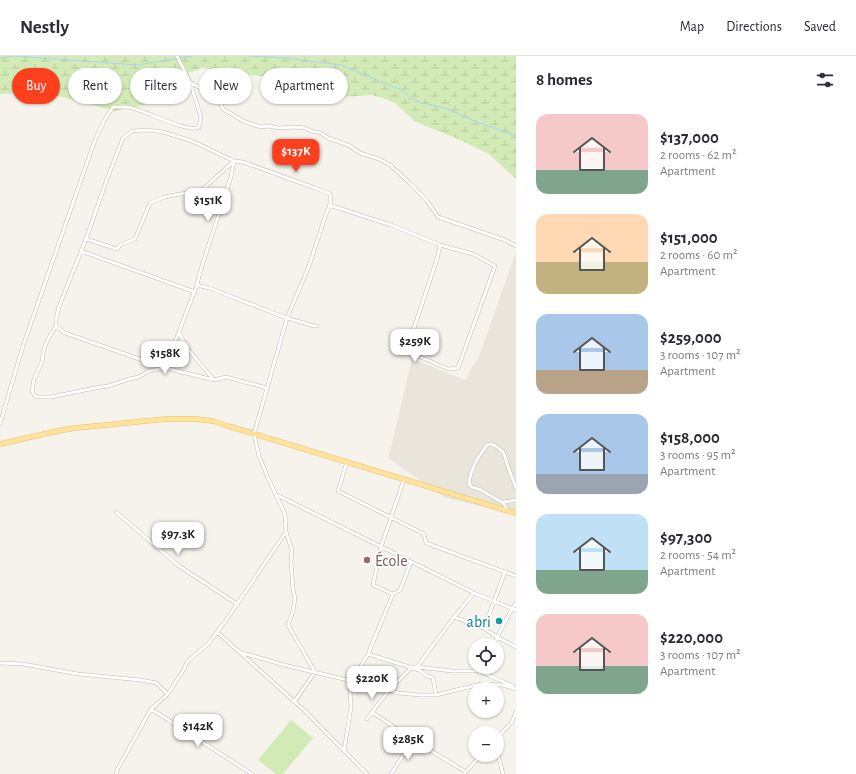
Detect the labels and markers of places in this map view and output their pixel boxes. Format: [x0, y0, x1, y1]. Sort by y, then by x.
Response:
pin: $137K [268, 139, 324, 173]
pin: $151K [180, 188, 236, 222]
pin: $259K [387, 329, 443, 363]
pin: $158K [137, 341, 193, 375]
pin: $97.3K [145, 522, 211, 556]
place label: École [375, 551, 408, 569]
marker: École [362, 555, 372, 565]
place label: abri [467, 614, 491, 630]
marker: abri [494, 616, 504, 626]
pin: $220K [344, 666, 400, 700]
pin: $142K [170, 714, 226, 748]
pin: $285K [380, 727, 436, 761]

